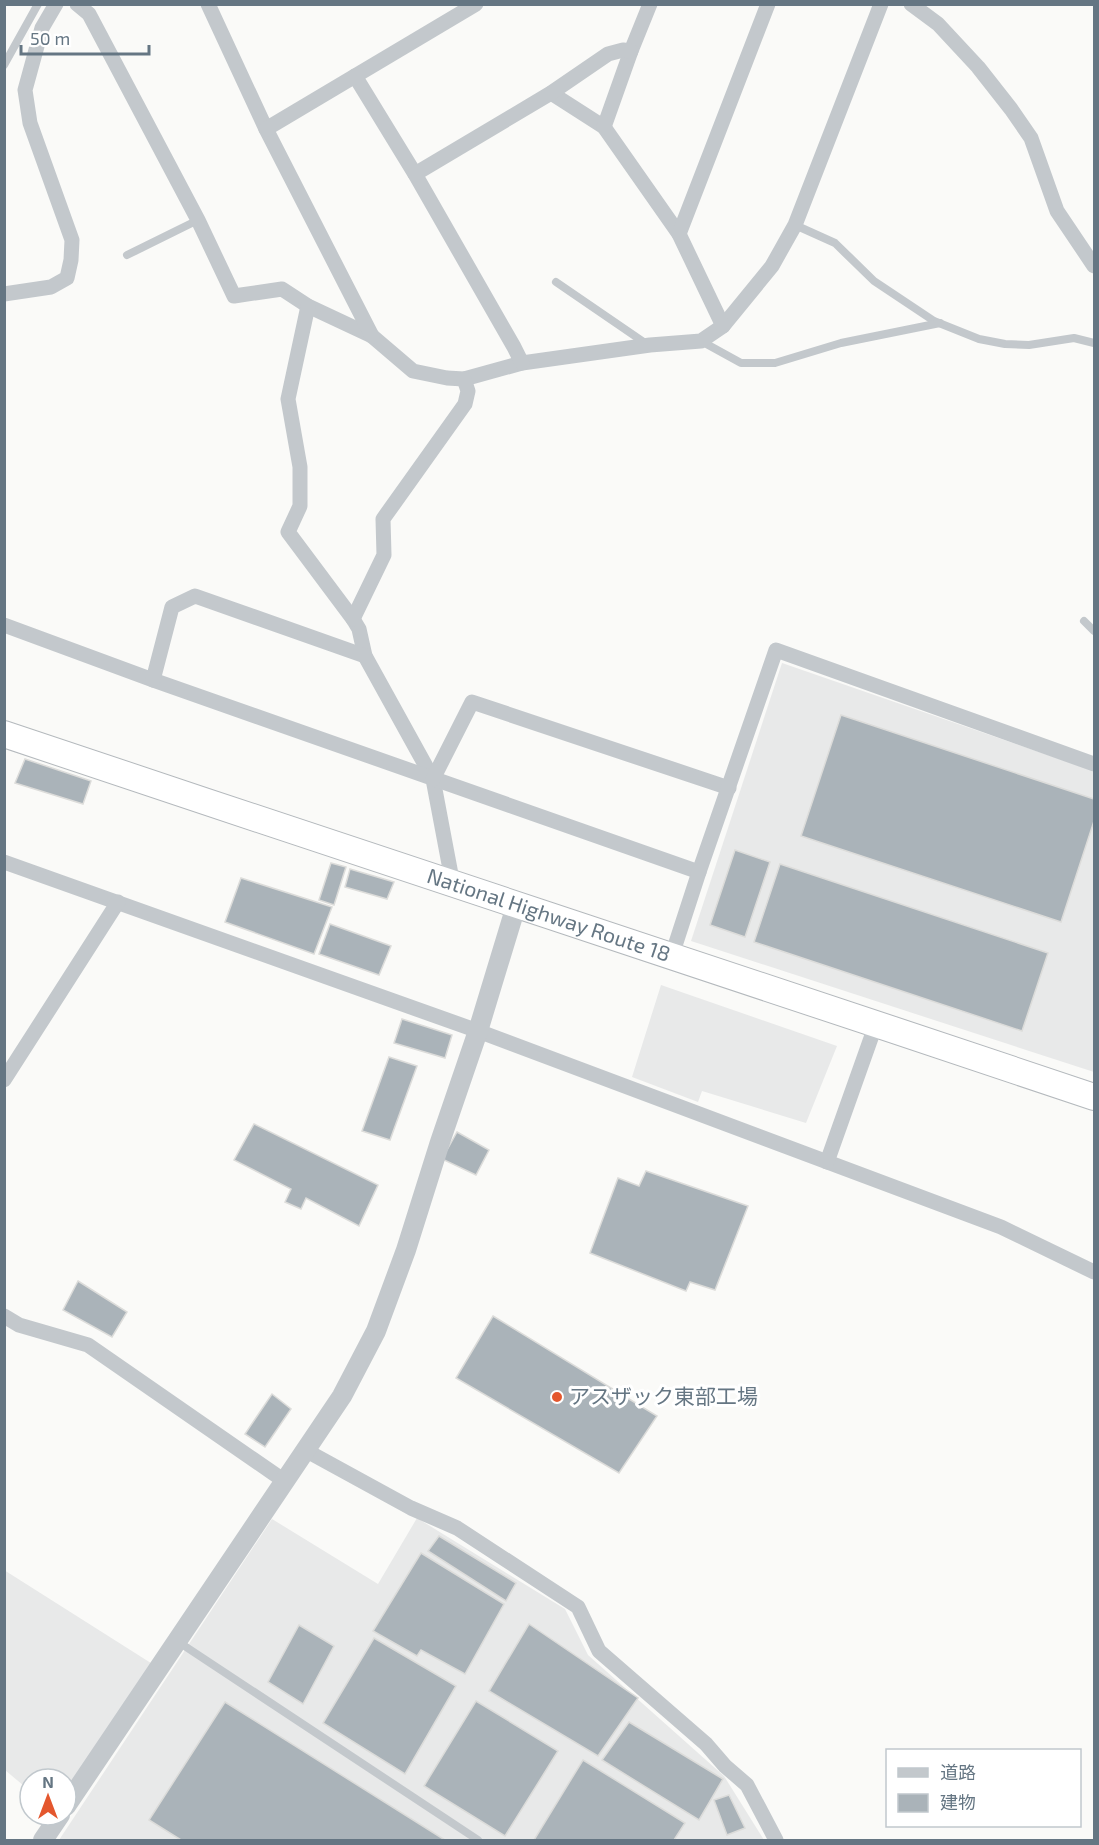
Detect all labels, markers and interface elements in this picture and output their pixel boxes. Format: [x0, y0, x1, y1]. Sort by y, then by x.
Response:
scale bar [21, 18, 148, 56]
text: 50 m [30, 27, 70, 49]
street label: National Highway Route 18 [424, 862, 674, 966]
place label: アスザック東部工場 [569, 1383, 758, 1408]
marker: アスザック東部工場 [550, 1390, 564, 1404]
legend [886, 1749, 1081, 1827]
text: 道路 [940, 1761, 976, 1783]
north arrow [18, 1767, 78, 1827]
text: N [42, 1772, 54, 1791]
text: 建物 [940, 1791, 976, 1813]

